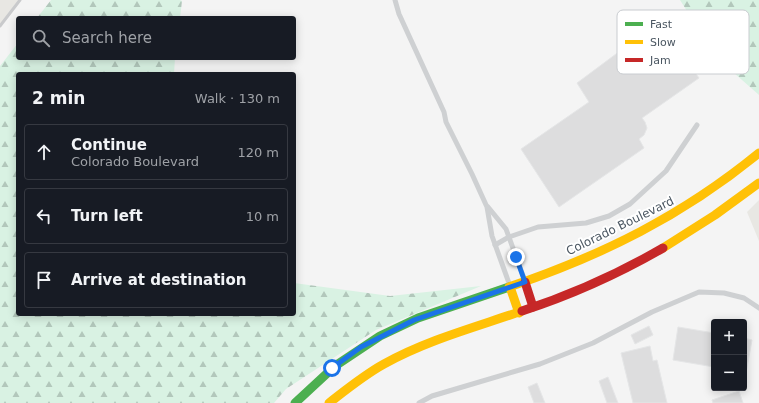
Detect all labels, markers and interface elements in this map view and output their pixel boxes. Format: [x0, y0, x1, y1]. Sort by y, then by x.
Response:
legend [617, 10, 749, 74]
search box [16, 16, 296, 60]
text: Fast [650, 18, 673, 31]
icon: search [30, 27, 52, 49]
text: Search here [62, 29, 152, 47]
text: Slow [650, 36, 676, 49]
text: Jam [649, 54, 671, 67]
text: 2 min [32, 88, 85, 108]
text: Walk · 130 m [195, 91, 280, 106]
text: Continue [71, 136, 147, 154]
icon: ahead [33, 141, 55, 163]
text: 120 m [237, 145, 279, 160]
text: Colorado Boulevard [71, 154, 199, 169]
street label: Colorado Boulevard [564, 194, 676, 258]
icon: left [33, 205, 55, 227]
text: Turn left [71, 207, 143, 225]
text: 10 m [246, 209, 279, 224]
route end [507, 248, 525, 266]
icon: arrive [33, 269, 55, 291]
text: Arrive at destination [71, 271, 246, 289]
map controls [711, 319, 747, 391]
button: + [711, 319, 747, 355]
button: − [711, 355, 747, 391]
route start [323, 359, 341, 377]

